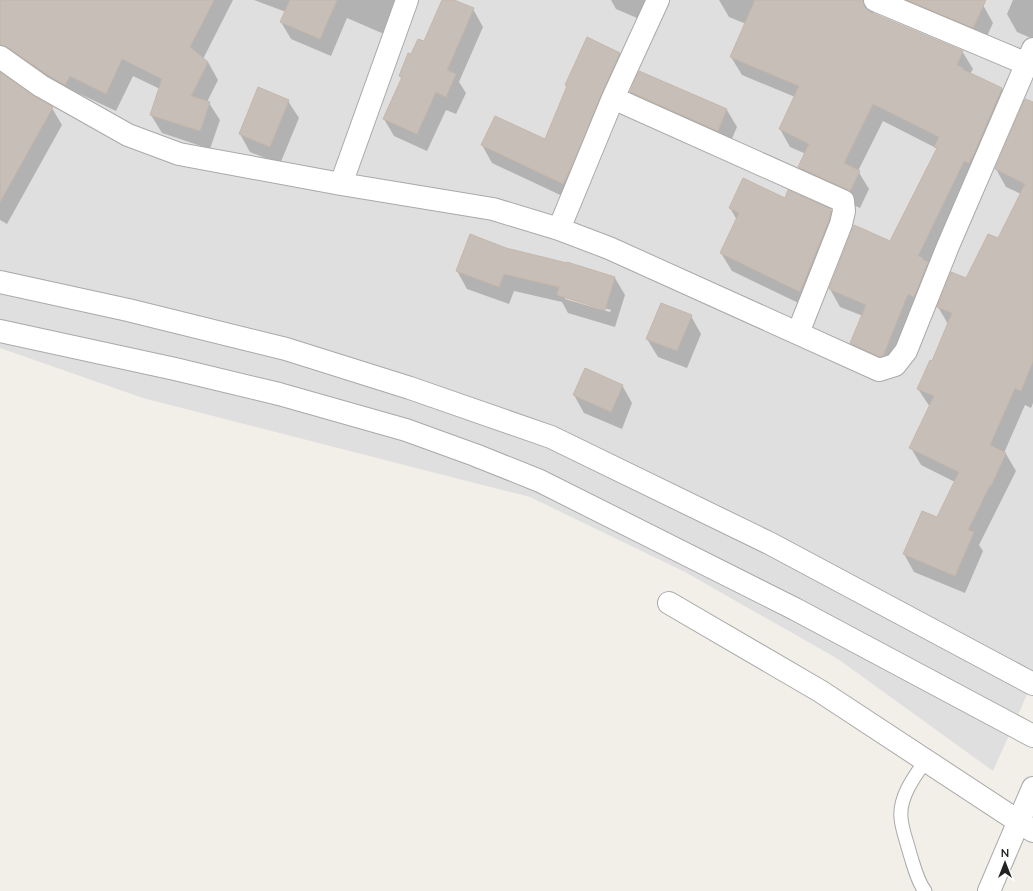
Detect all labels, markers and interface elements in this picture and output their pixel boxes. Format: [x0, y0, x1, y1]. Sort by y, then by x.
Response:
north arrow [985, 843, 1025, 883]
text: N [1001, 846, 1009, 859]

